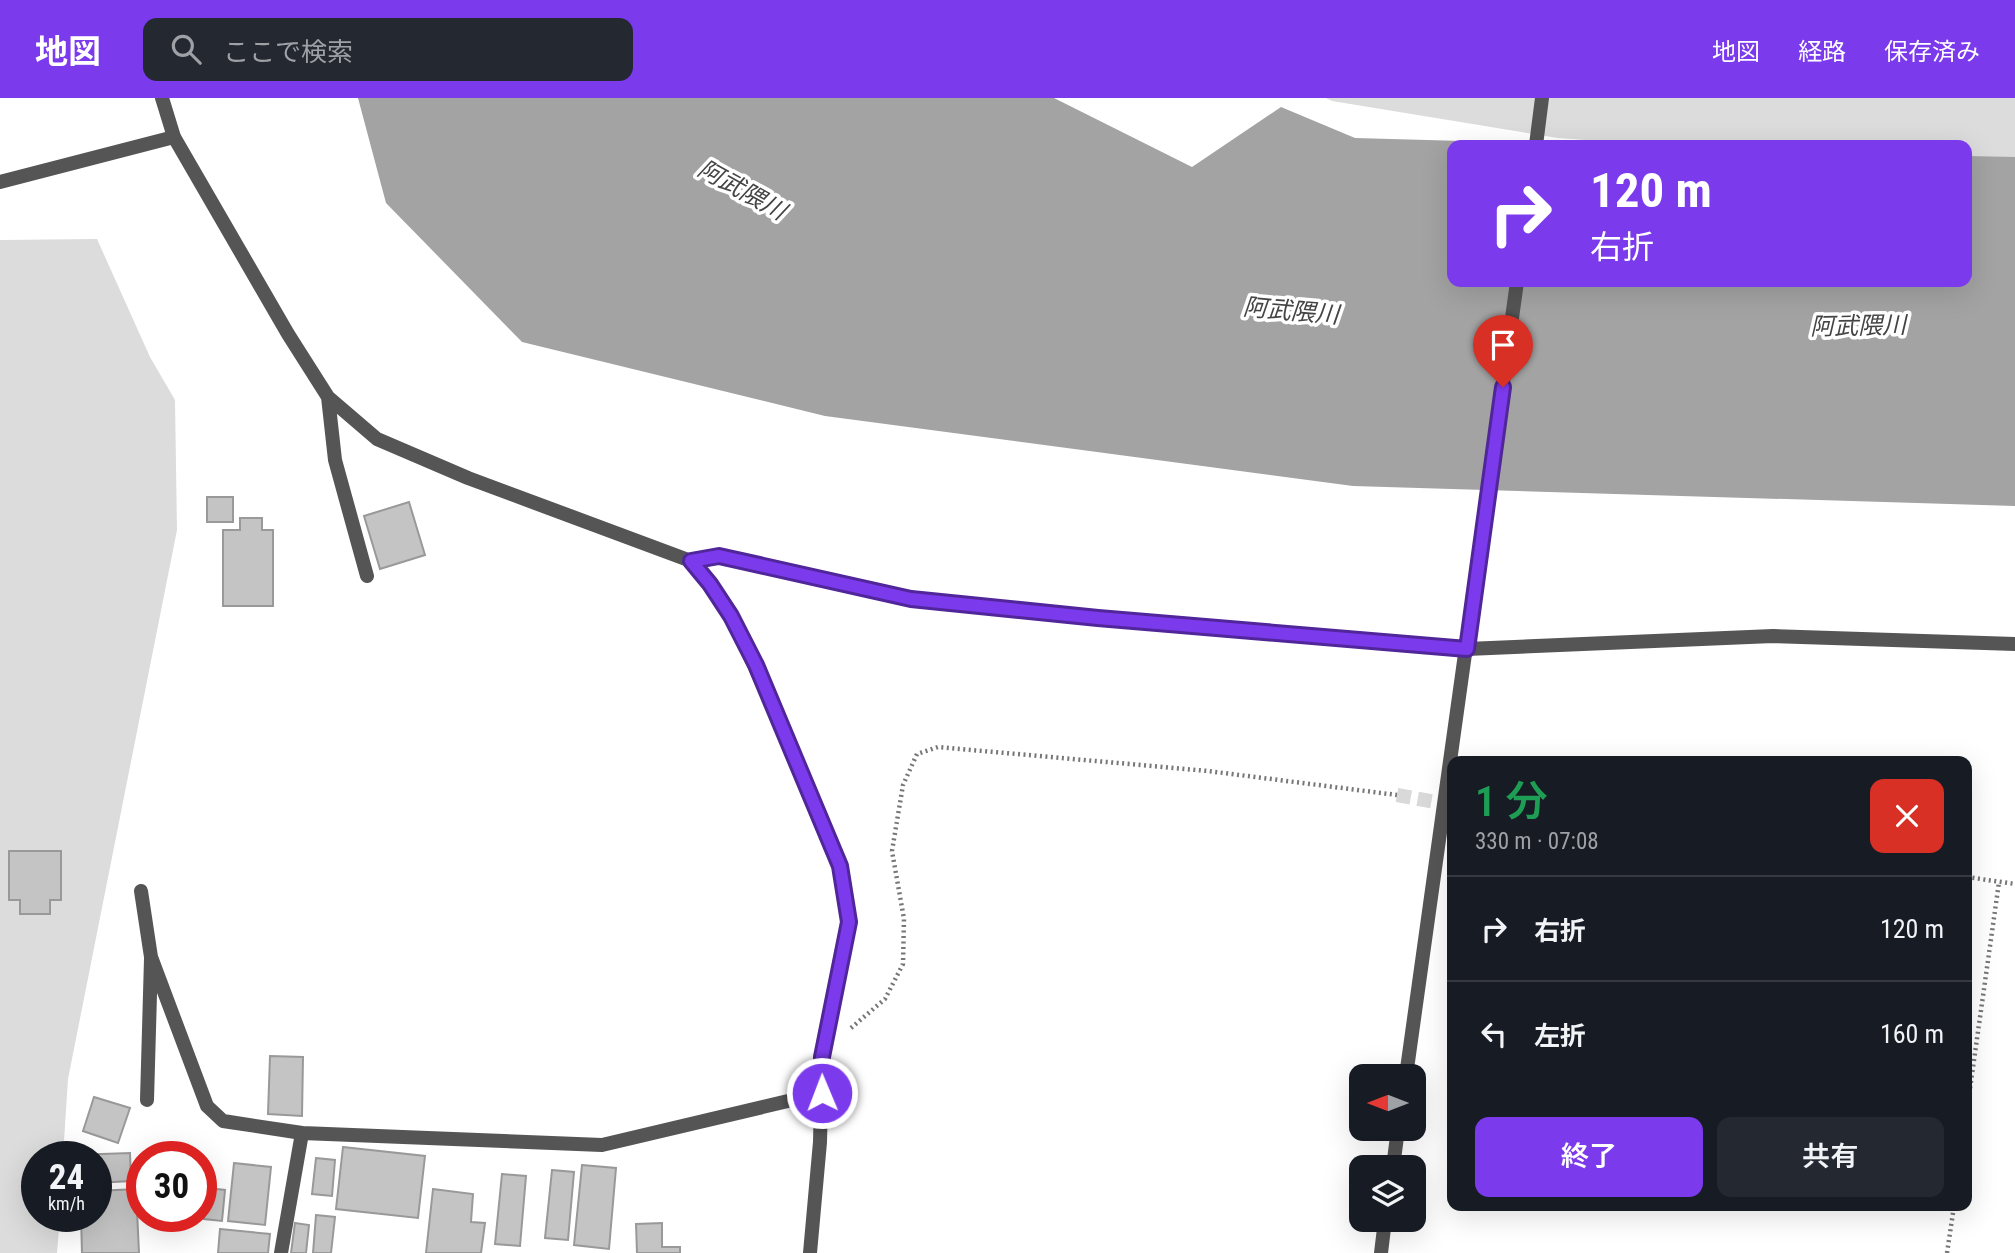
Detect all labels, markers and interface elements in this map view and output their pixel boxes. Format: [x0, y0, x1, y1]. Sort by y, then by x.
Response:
search box [143, 18, 633, 81]
icon: search [167, 30, 205, 68]
text: 地図 [35, 32, 101, 71]
text: ここで検索 [223, 37, 353, 67]
text: 地図 [1712, 38, 1760, 66]
text: 経路 [1798, 38, 1846, 66]
text: 保存済み [1884, 38, 1980, 66]
water label: 阿武隈川 [693, 154, 793, 227]
text: 120 m [1590, 162, 1712, 219]
icon: right [1475, 168, 1566, 259]
text: 右折 [1590, 228, 1654, 266]
water label: 阿武隈川 [1242, 293, 1343, 329]
water label: 阿武隈川 [1810, 311, 1909, 341]
pin [1473, 315, 1533, 387]
icon: arrive [1484, 326, 1522, 364]
text: 1 分 [1475, 777, 1548, 826]
button: close [1870, 779, 1944, 853]
text: 330 m · 07:08 [1475, 828, 1599, 855]
icon: right [1475, 910, 1513, 948]
text: 120 m [1880, 914, 1944, 944]
text: 右折 [1534, 916, 1586, 946]
icon: left [1475, 1015, 1513, 1053]
text: 160 m [1880, 1019, 1944, 1049]
text: 左折 [1534, 1021, 1586, 1051]
position arrow [785, 1056, 859, 1130]
north arrow [1349, 1064, 1426, 1141]
map controls [1349, 1064, 1426, 1232]
button: 終了 [1475, 1117, 1703, 1197]
button: 共有 [1717, 1117, 1944, 1197]
speed limit sign: 30 [126, 1141, 217, 1232]
button: layers [1349, 1155, 1426, 1232]
text: 24 [49, 1157, 84, 1198]
text: km/h [48, 1193, 85, 1214]

